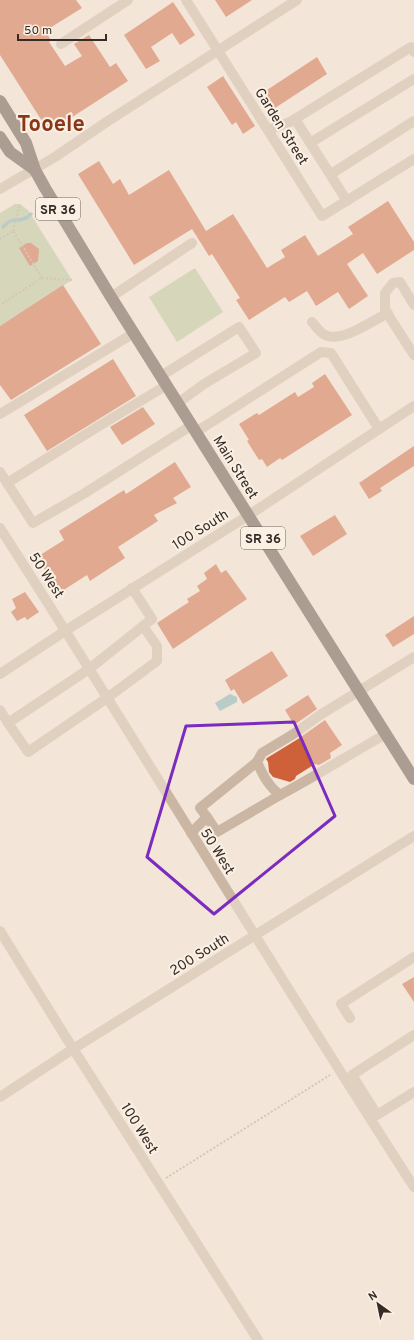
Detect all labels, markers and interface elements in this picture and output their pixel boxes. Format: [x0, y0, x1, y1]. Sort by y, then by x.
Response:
scale bar [18, 16, 106, 42]
text: 50 m [24, 23, 52, 39]
street label: Garden Street [250, 85, 311, 168]
district label: Tooele [17, 112, 85, 139]
road number: SR 36 [36, 198, 80, 220]
street label: Main Street [209, 433, 261, 503]
street label: 100 South [170, 506, 232, 554]
road number: SR 36 [241, 527, 285, 549]
street label: 50 West [25, 550, 67, 602]
street label: 50 West [196, 826, 238, 878]
street label: 200 South [167, 930, 232, 980]
street label: 100 West [116, 1100, 161, 1157]
north arrow [358, 1284, 398, 1324]
text: N [366, 1288, 380, 1304]

